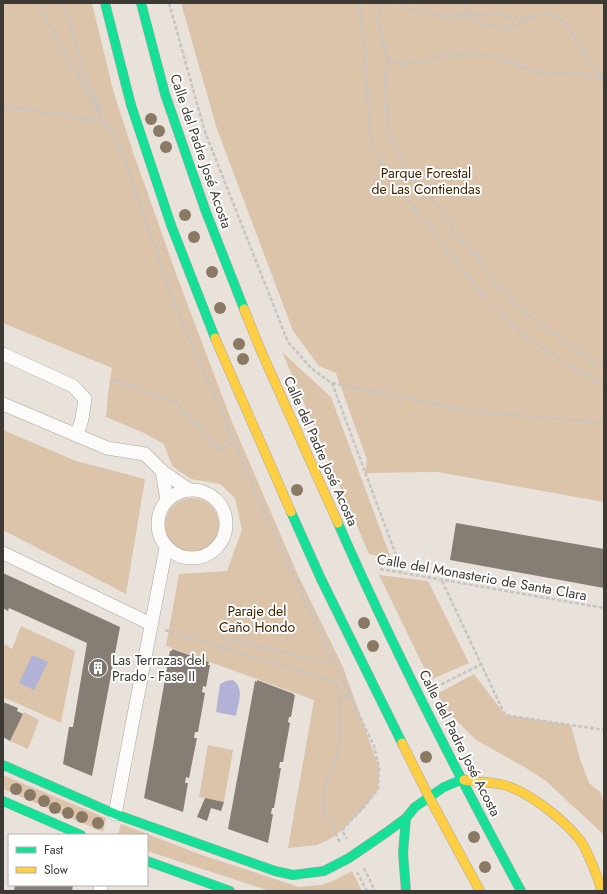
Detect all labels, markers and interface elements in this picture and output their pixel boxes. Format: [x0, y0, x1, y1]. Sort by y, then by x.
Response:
street label: Calle del Padre José Acosta [165, 71, 237, 231]
park label: Parque Forestal de Las Contiendas [372, 163, 481, 199]
street label: Calle del Padre José Acosta [279, 373, 363, 529]
street label: Calle del Monasterio de Santa Clara [375, 549, 589, 605]
park label: Paraje del Caño Hondo [219, 601, 295, 637]
place label: Las Terrazas del Prado - Fase II [112, 650, 205, 686]
building icon: Las Terrazas del Prado - Fase II [87, 657, 109, 679]
street label: Calle del Padre José Acosta [414, 666, 506, 820]
legend [8, 834, 148, 886]
text: Fast [44, 841, 63, 859]
text: Slow [44, 861, 69, 879]

